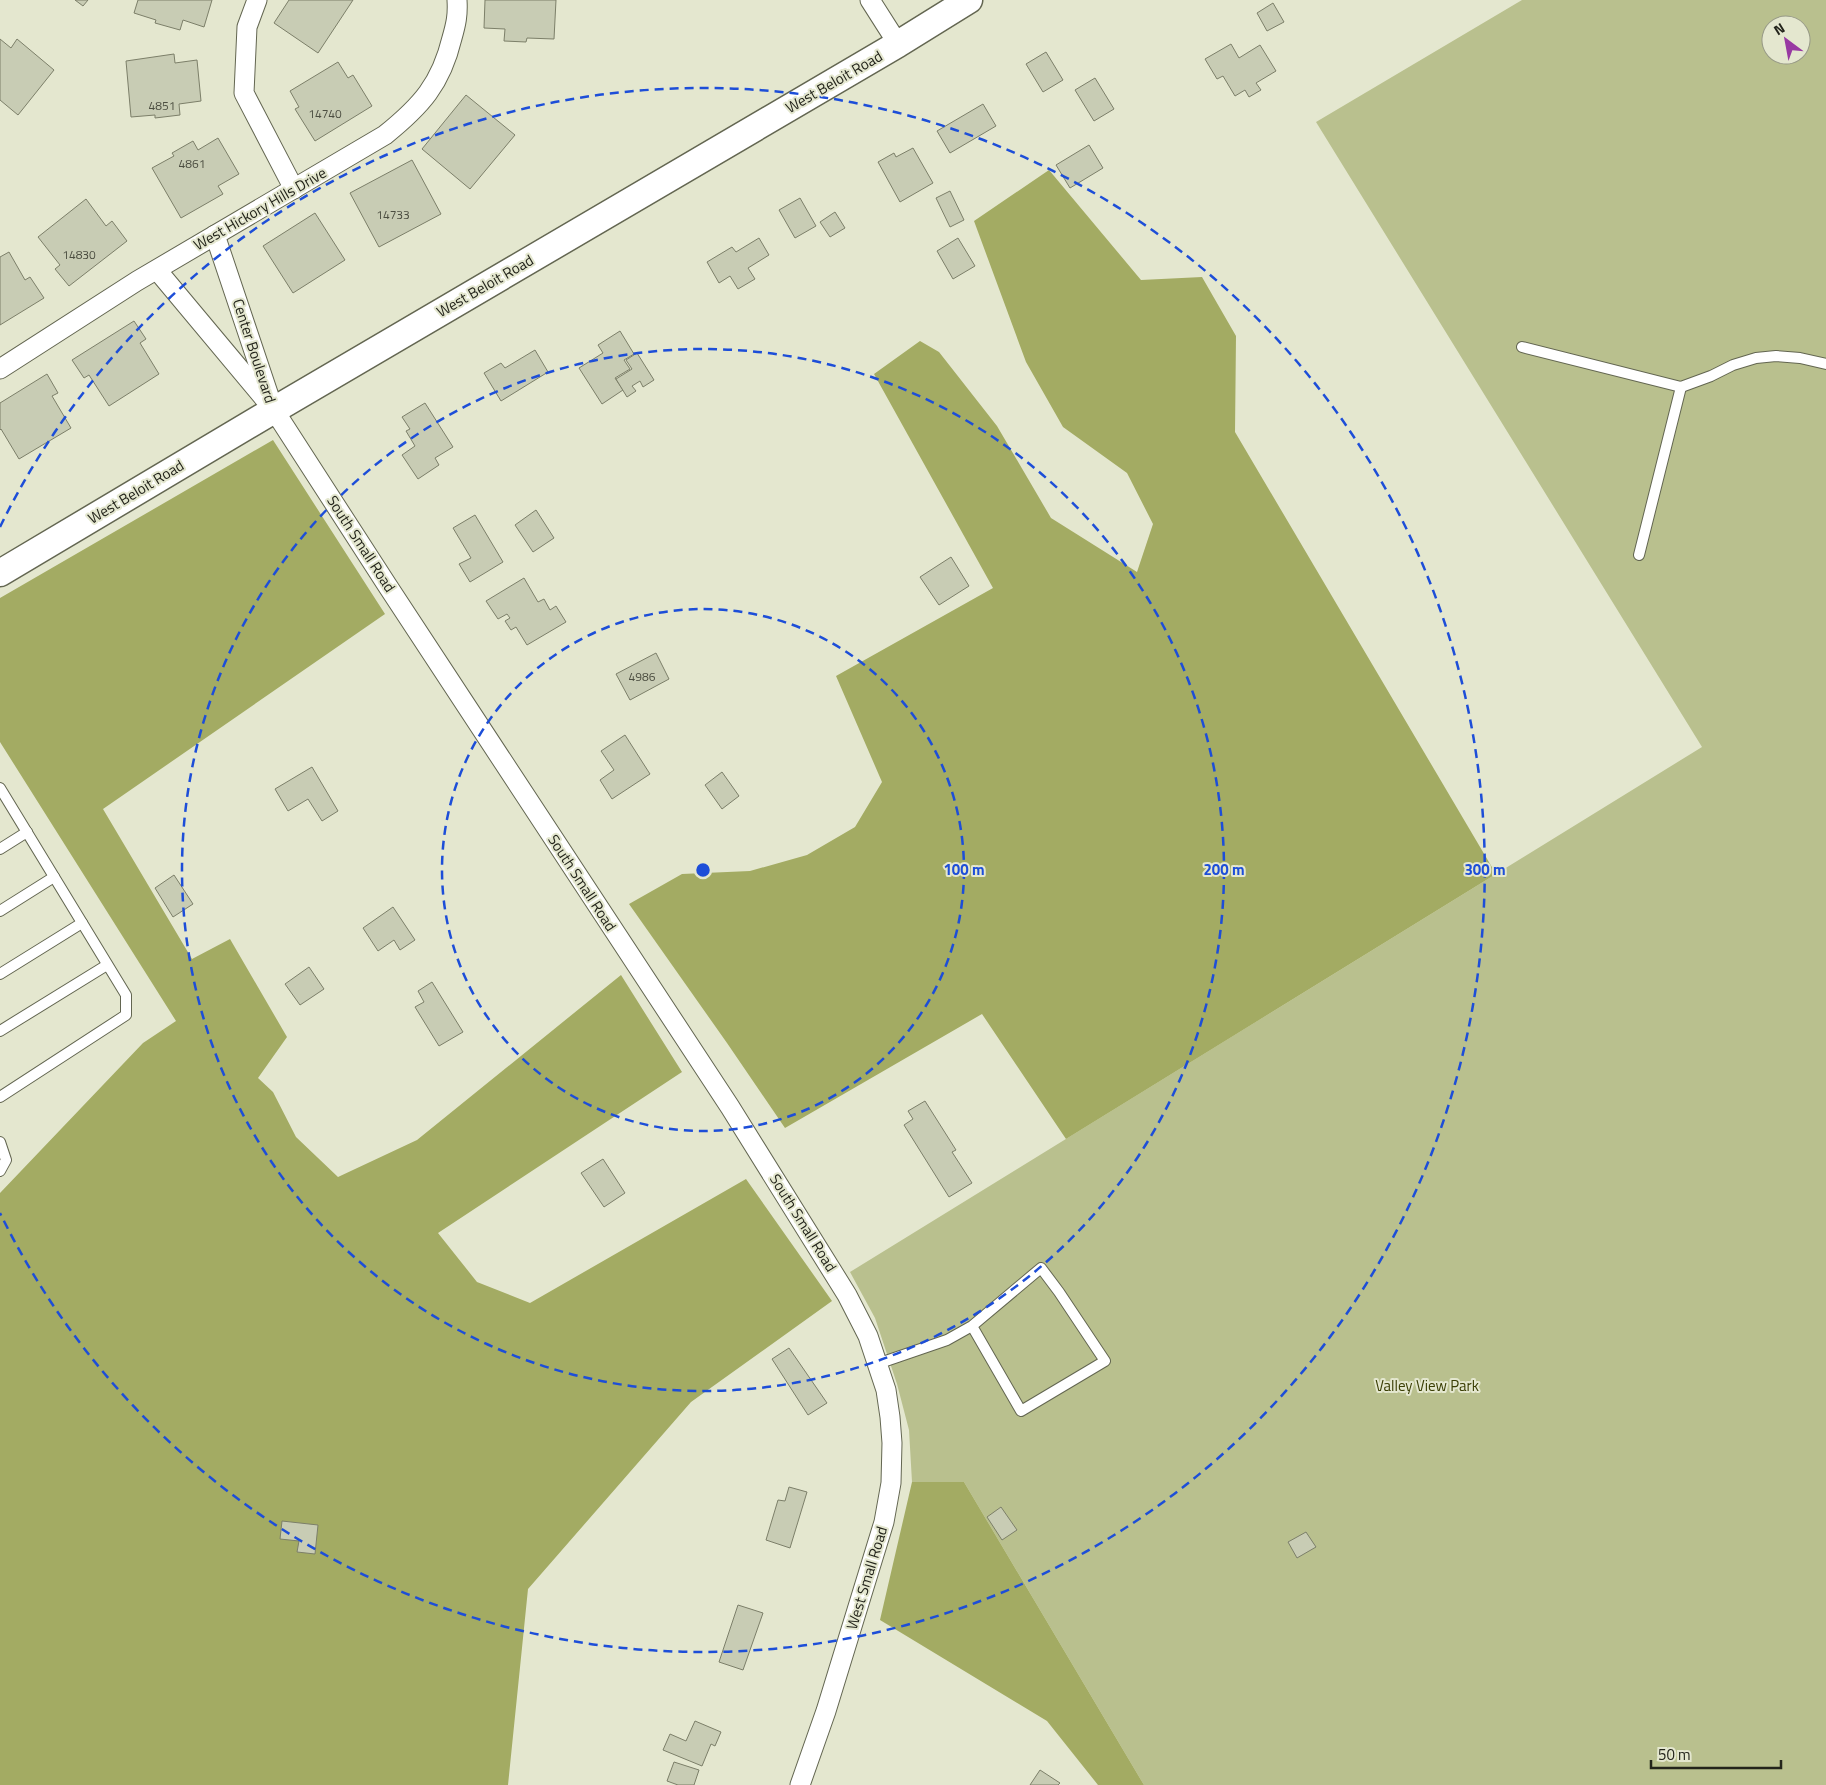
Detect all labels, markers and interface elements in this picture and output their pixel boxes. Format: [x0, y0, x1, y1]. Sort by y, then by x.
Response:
north arrow [1761, 15, 1811, 65]
text: N [1769, 17, 1789, 40]
street label: West Beloit Road [781, 44, 887, 119]
house number: 4851 [149, 96, 175, 115]
house number: 14740 [308, 104, 342, 123]
house number: 4861 [179, 154, 205, 173]
street label: West Hickory Hills Drive [189, 161, 331, 256]
house number: 14733 [376, 205, 410, 224]
house number: 14830 [62, 245, 96, 264]
street label: West Beloit Road [432, 248, 538, 323]
street label: Center Boulevard [227, 296, 282, 406]
street label: West Beloit Road [83, 454, 188, 529]
street label: South Small Road [321, 491, 401, 597]
house number: 4986 [629, 667, 656, 686]
street label: South Small Road [542, 830, 622, 936]
text: 100 m [943, 858, 985, 881]
text: 200 m [1203, 858, 1245, 881]
text: 300 m [1464, 858, 1506, 881]
centre of rings [694, 861, 712, 879]
street label: South Small Road [764, 1169, 843, 1276]
park label: Valley View Park [1375, 1374, 1479, 1397]
street label: West Small Road [840, 1523, 893, 1632]
scale bar [1651, 1738, 1781, 1770]
text: 50 m [1658, 1743, 1691, 1766]

